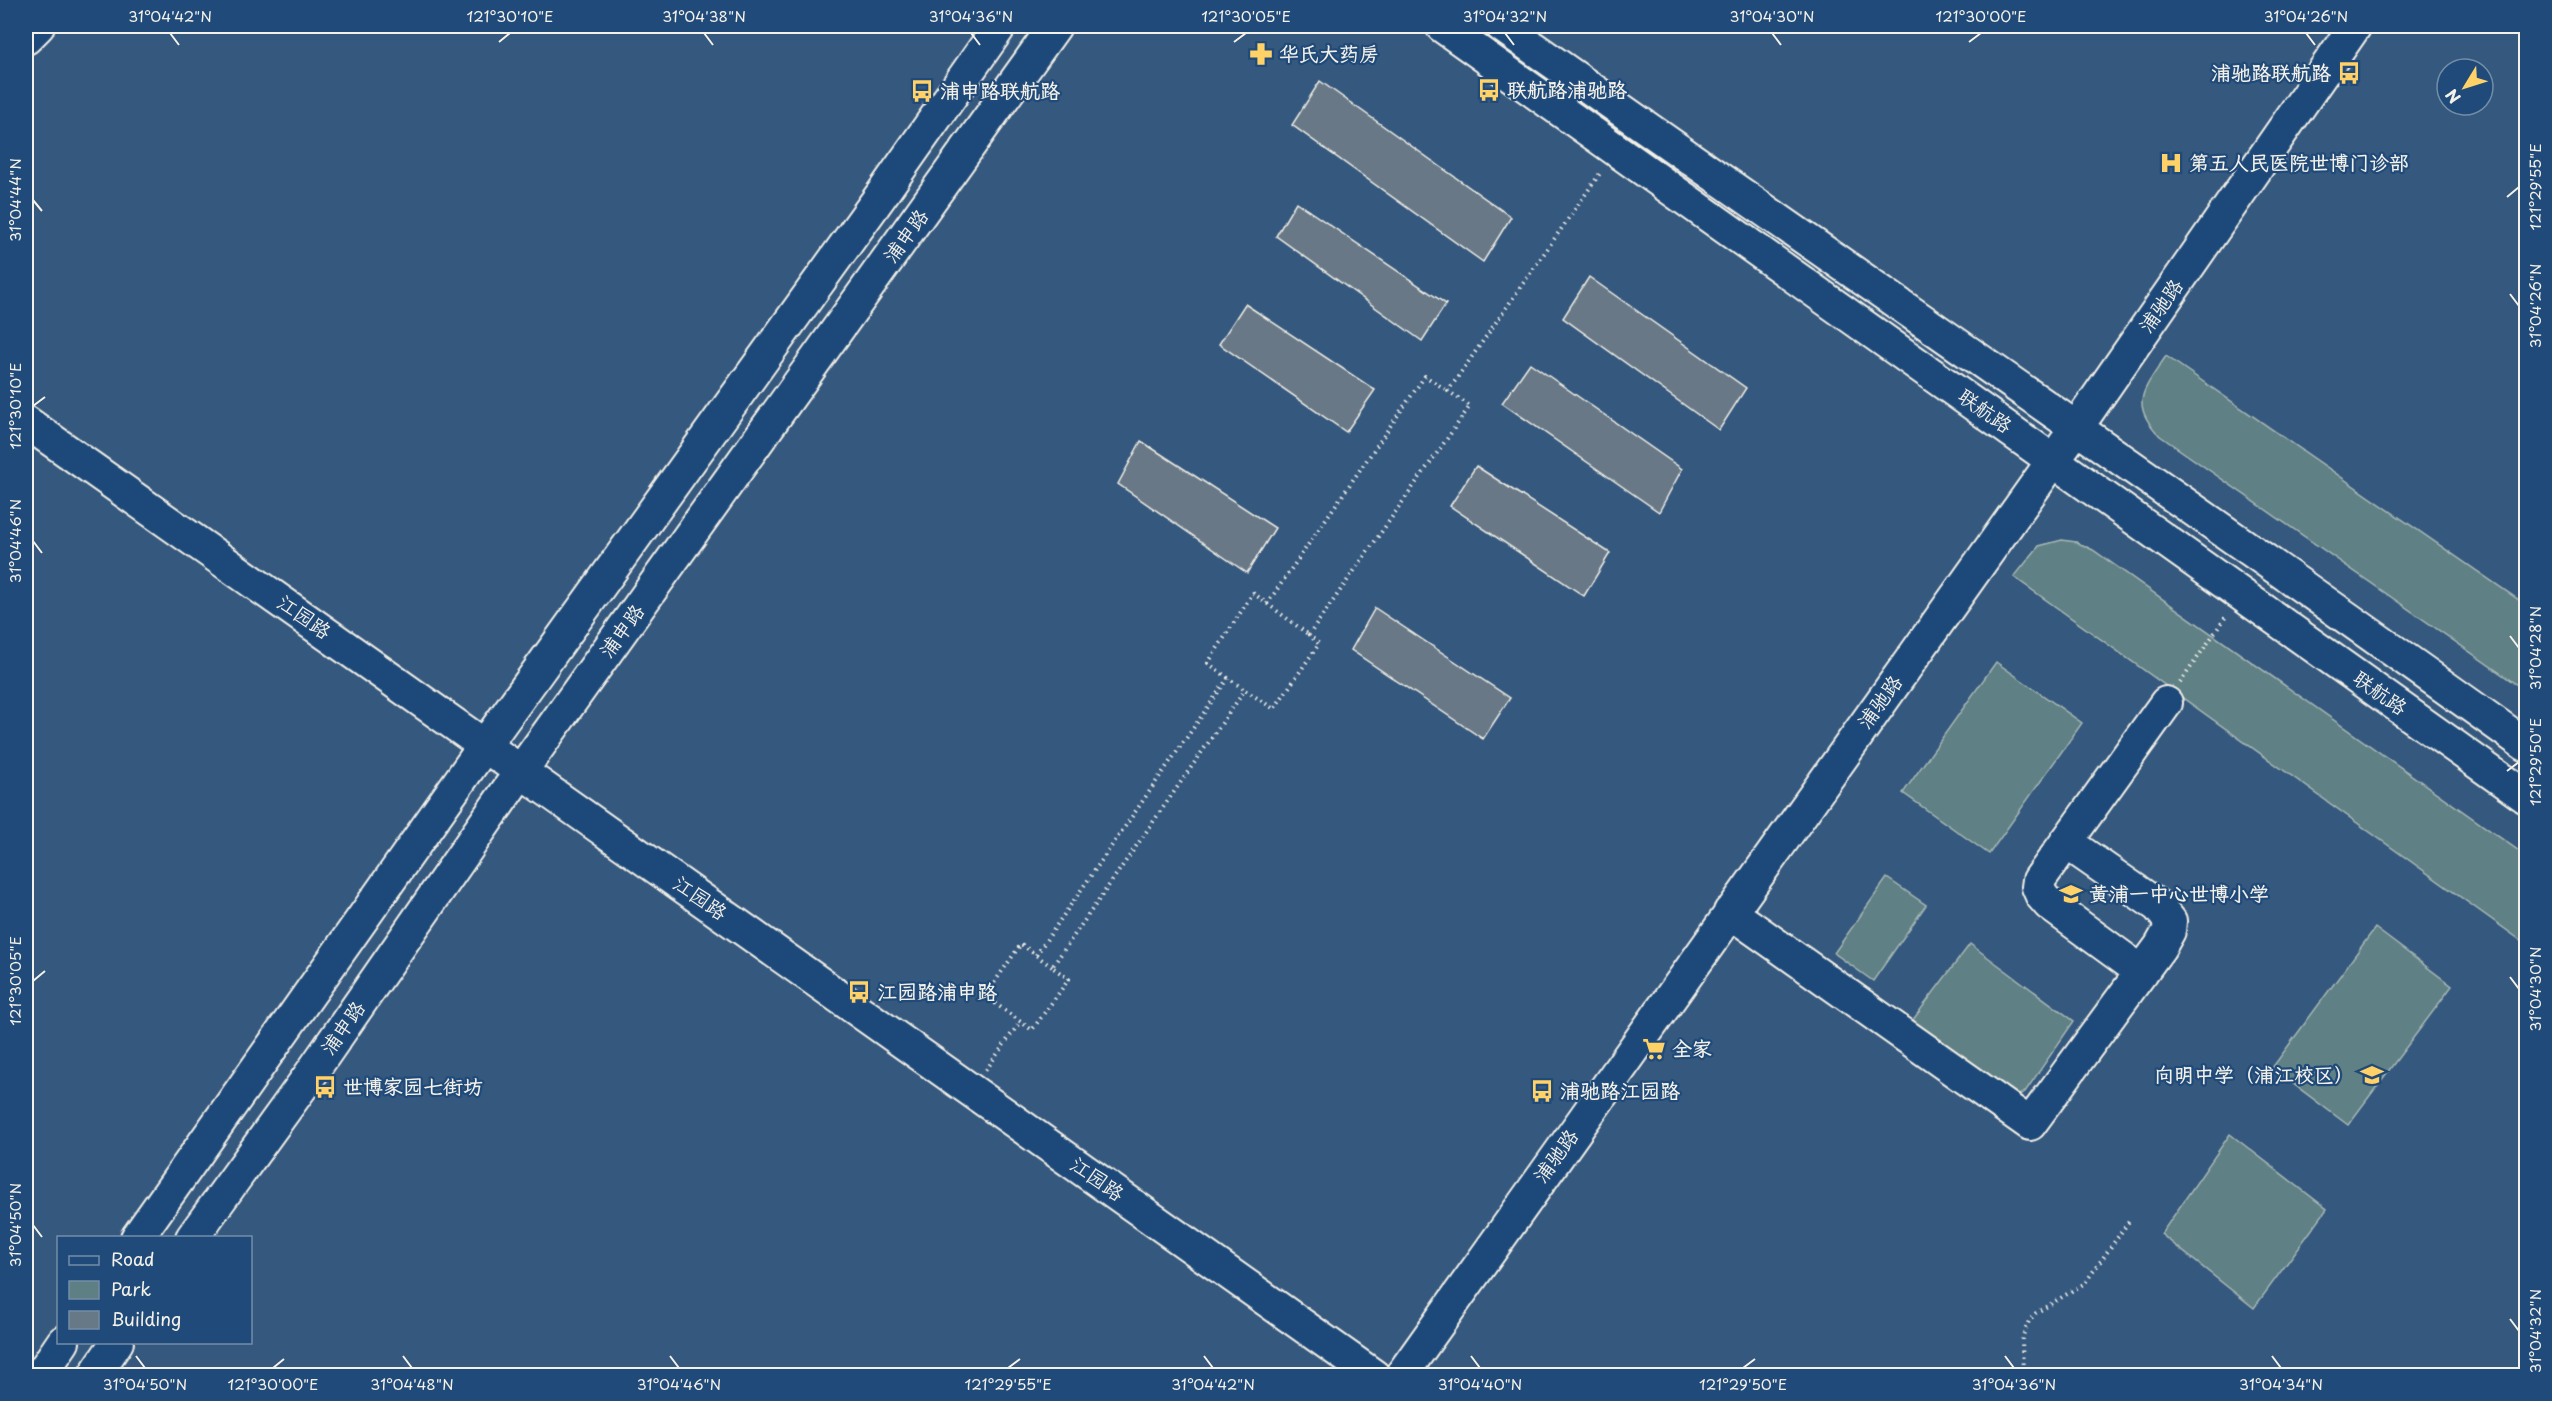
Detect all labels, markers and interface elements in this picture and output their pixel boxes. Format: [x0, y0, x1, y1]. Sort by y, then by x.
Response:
text: 31°04'42"N [128, 4, 212, 27]
text: 121°30'10"E [466, 4, 554, 27]
text: 31°04'38"N [662, 4, 746, 27]
text: 31°04'36"N [929, 4, 1013, 27]
text: 121°30'05"E [1201, 4, 1291, 27]
text: 31°04'32"N [1463, 4, 1547, 27]
text: 31°04'30"N [1729, 4, 1815, 27]
text: 121°30'00"E [1935, 4, 2027, 27]
text: 31°04'26"N [2264, 4, 2348, 27]
place label: 华氏大药房 [1279, 38, 1379, 68]
pharmacy icon: 华氏大药房 [1248, 41, 1274, 67]
place label: 浦驰路联航路 [2211, 57, 2331, 87]
north arrow [2435, 57, 2495, 117]
bus stop icon: 浦驰路联航路 [2336, 60, 2362, 86]
place label: 联航路浦驰路 [1507, 74, 1627, 104]
place label: 浦申路联航路 [940, 75, 1060, 105]
bus stop icon: 联航路浦驰路 [1476, 77, 1502, 103]
bus stop icon: 浦申路联航路 [909, 78, 935, 104]
text: N [2439, 84, 2466, 109]
text: 121°29'55"E [2523, 143, 2546, 231]
place label: 第五人民医院世博门诊部 [2189, 147, 2409, 177]
hospital icon: 第五人民医院世博门诊部 [2158, 150, 2184, 176]
text: 31°04'44"N [3, 158, 26, 242]
street label: 浦申路 [875, 202, 936, 268]
text: 31°04'26"N [2523, 264, 2546, 348]
street label: 浦驰路 [2131, 271, 2190, 339]
text: 121°30'10"E [3, 362, 26, 450]
street label: 联航路 [1952, 381, 2020, 440]
text: 31°04'46"N [3, 499, 26, 583]
street label: 江园路 [271, 587, 339, 646]
street label: 浦申路 [591, 597, 652, 663]
text: 31°04'28"N [2523, 606, 2546, 690]
street label: 联航路 [2347, 663, 2415, 722]
street label: 浦驰路 [1849, 668, 1910, 734]
text: 121°29'50"E [2523, 718, 2546, 806]
street label: 江园路 [667, 868, 735, 927]
place label: 黄浦一中心世博小学 [2089, 878, 2269, 908]
school or university icon: 黄浦一中心世博小学 [2058, 881, 2084, 907]
text: 121°30'05"E [3, 936, 26, 1026]
text: 31°04'30"N [2523, 946, 2546, 1032]
place label: 江园路浦申路 [877, 976, 997, 1006]
bus stop icon: 江园路浦申路 [846, 979, 872, 1005]
street label: 浦申路 [313, 993, 372, 1061]
place label: 全家 [1672, 1033, 1712, 1063]
supermarket icon: 全家 [1641, 1036, 1667, 1062]
place label: 向明中学（浦江校区） [2154, 1059, 2354, 1089]
school or university icon: 向明中学（浦江校区） [2359, 1062, 2385, 1088]
place label: 世博家园七街坊 [343, 1071, 483, 1101]
bus stop icon: 世博家园七街坊 [312, 1074, 338, 1100]
place label: 浦驰路江园路 [1560, 1075, 1680, 1105]
bus stop icon: 浦驰路江园路 [1529, 1078, 1555, 1104]
street label: 浦驰路 [1525, 1122, 1586, 1188]
street label: 江园路 [1064, 1149, 1132, 1208]
text: 31°04'50"N [3, 1183, 26, 1267]
legend [57, 1236, 252, 1344]
text: Road [111, 1245, 155, 1272]
text: Park [111, 1275, 151, 1302]
text: 31°04'32"N [2523, 1289, 2546, 1373]
text: Building [111, 1305, 181, 1332]
text: 31°04'50"N [103, 1372, 187, 1395]
text: 121°30'00"E [227, 1372, 319, 1395]
text: 31°04'48"N [370, 1372, 454, 1395]
text: 31°04'46"N [637, 1372, 721, 1395]
text: 121°29'55"E [964, 1372, 1052, 1395]
text: 31°04'42"N [1171, 1372, 1255, 1395]
text: 31°04'40"N [1438, 1372, 1522, 1395]
text: 121°29'50"E [1699, 1372, 1787, 1395]
text: 31°04'36"N [1972, 1372, 2056, 1395]
text: 31°04'34"N [2239, 1372, 2323, 1395]

